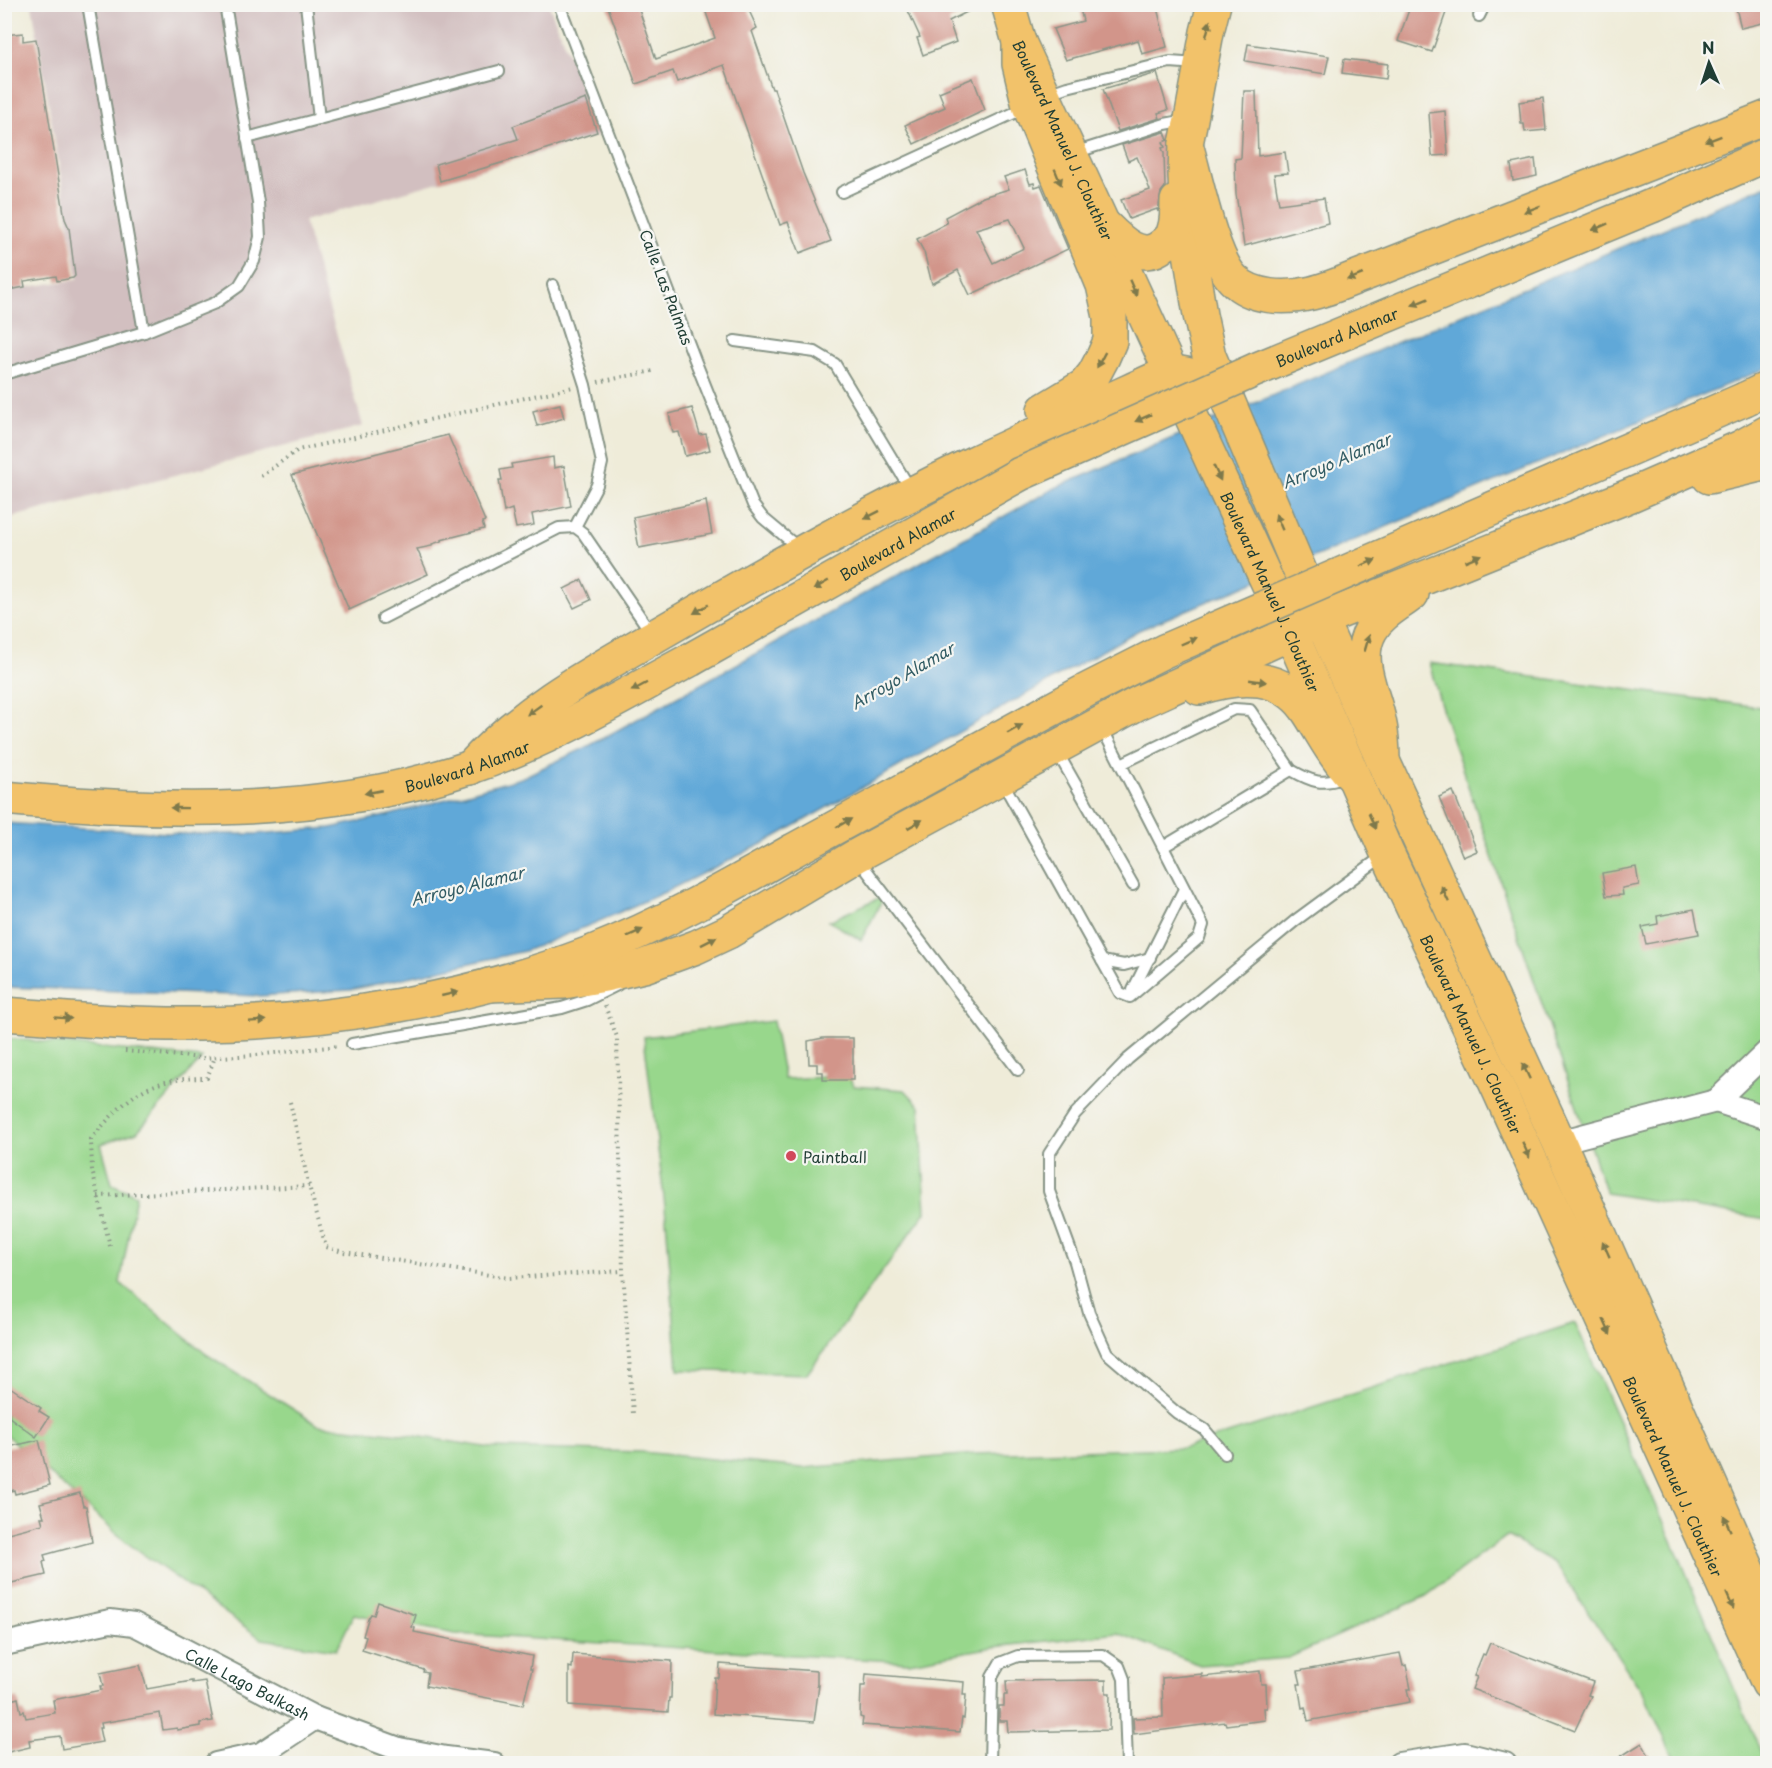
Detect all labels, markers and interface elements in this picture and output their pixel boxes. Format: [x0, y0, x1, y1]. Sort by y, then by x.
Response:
one-way arrow [1203, 20, 1213, 38]
north arrow [1679, 33, 1739, 93]
text: N [1701, 35, 1715, 59]
street label: Boulevard Manuel J. Clouthier [1008, 36, 1120, 244]
one-way arrow [1704, 134, 1722, 144]
one-way arrow [1054, 168, 1063, 186]
one-way arrow [1522, 205, 1540, 215]
one-way arrow [1591, 223, 1608, 232]
street label: Calle Las Palmas [634, 226, 700, 348]
one-way arrow [1346, 273, 1364, 283]
one-way arrow [1128, 280, 1137, 297]
one-way arrow [1410, 297, 1428, 307]
street label: Boulevard Alamar [1272, 301, 1401, 372]
one-way arrow [1096, 352, 1106, 369]
one-way arrow [1135, 414, 1152, 423]
water label: Arroyo Alamar [1278, 425, 1397, 494]
one-way arrow [1212, 465, 1222, 483]
street label: Boulevard Manuel J. Clouthier [1216, 487, 1327, 695]
street label: Boulevard Alamar [835, 501, 960, 585]
one-way arrow [863, 510, 880, 520]
one-way arrow [1274, 513, 1284, 531]
one-way arrow [1464, 553, 1482, 562]
one-way arrow [1359, 558, 1377, 568]
one-way arrow [812, 580, 829, 590]
one-way arrow [693, 604, 709, 615]
water label: Arroyo Alamar [846, 634, 961, 714]
one-way arrow [1363, 634, 1372, 652]
one-way arrow [1180, 636, 1197, 645]
one-way arrow [1248, 676, 1267, 685]
one-way arrow [630, 682, 647, 692]
one-way arrow [527, 704, 543, 716]
one-way arrow [1007, 724, 1024, 734]
street label: Boulevard Alamar [402, 734, 533, 797]
one-way arrow [363, 788, 382, 797]
one-way arrow [169, 803, 188, 813]
one-way arrow [1368, 813, 1377, 830]
one-way arrow [836, 817, 852, 828]
one-way arrow [907, 819, 924, 829]
water label: Arroyo Alamar [408, 859, 529, 911]
one-way arrow [1440, 885, 1449, 902]
one-way arrow [627, 928, 645, 938]
street label: Boulevard Manuel J. Clouthier [1415, 930, 1529, 1138]
one-way arrow [700, 936, 717, 946]
one-way arrow [441, 988, 460, 998]
one-way arrow [53, 1013, 72, 1023]
one-way arrow [248, 1016, 267, 1025]
one-way arrow [1521, 1062, 1531, 1080]
one-way arrow [1522, 1141, 1531, 1158]
place label: Paintball [803, 1145, 867, 1168]
marker: Paintball [784, 1149, 798, 1163]
one-way arrow [1601, 1239, 1611, 1257]
one-way arrow [1602, 1319, 1612, 1337]
street label: Boulevard Manuel J. Clouthier [1618, 1372, 1730, 1580]
one-way arrow [1722, 1514, 1732, 1532]
one-way arrow [1726, 1592, 1735, 1609]
street label: Calle Lago Balkash [181, 1641, 314, 1725]

